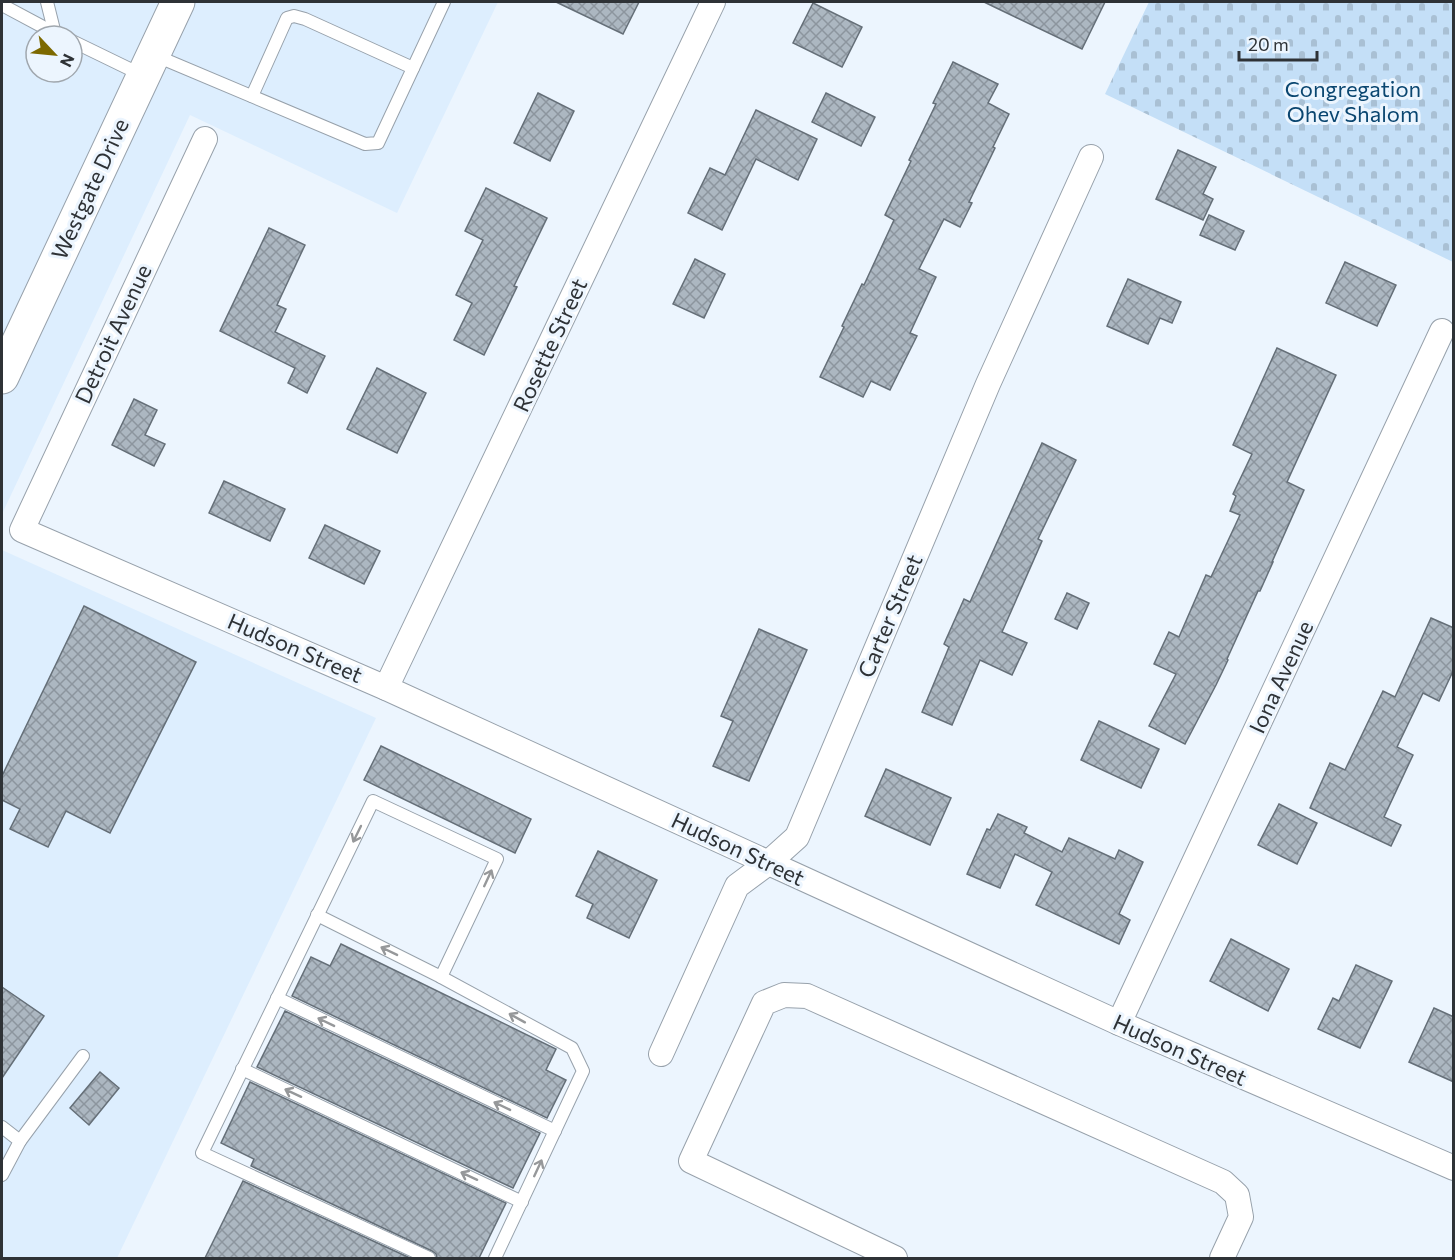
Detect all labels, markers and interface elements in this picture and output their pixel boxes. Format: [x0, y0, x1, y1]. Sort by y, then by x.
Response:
north arrow [24, 24, 84, 84]
scale bar [1239, 24, 1317, 62]
text: 20 m [1248, 33, 1289, 55]
text: N [57, 51, 79, 70]
park label: Congregation Ohev Shalom [1285, 75, 1421, 127]
street label: Westgate Drive [45, 114, 134, 264]
street label: Detroit Avenue [69, 260, 157, 408]
street label: Rosette Street [507, 274, 592, 416]
street label: Carter Street [852, 550, 928, 681]
street label: Hudson Street [224, 607, 367, 688]
street label: Iona Avenue [1243, 616, 1318, 737]
street label: Hudson Street [667, 806, 809, 891]
one-way arrow [351, 825, 362, 843]
one-way arrow [482, 870, 494, 888]
one-way arrow [380, 945, 398, 956]
street label: Hudson Street [1109, 1008, 1251, 1091]
one-way arrow [508, 1012, 526, 1023]
one-way arrow [318, 1015, 336, 1027]
one-way arrow [284, 1086, 302, 1098]
one-way arrow [494, 1099, 512, 1111]
one-way arrow [532, 1159, 544, 1177]
one-way arrow [461, 1170, 479, 1182]

